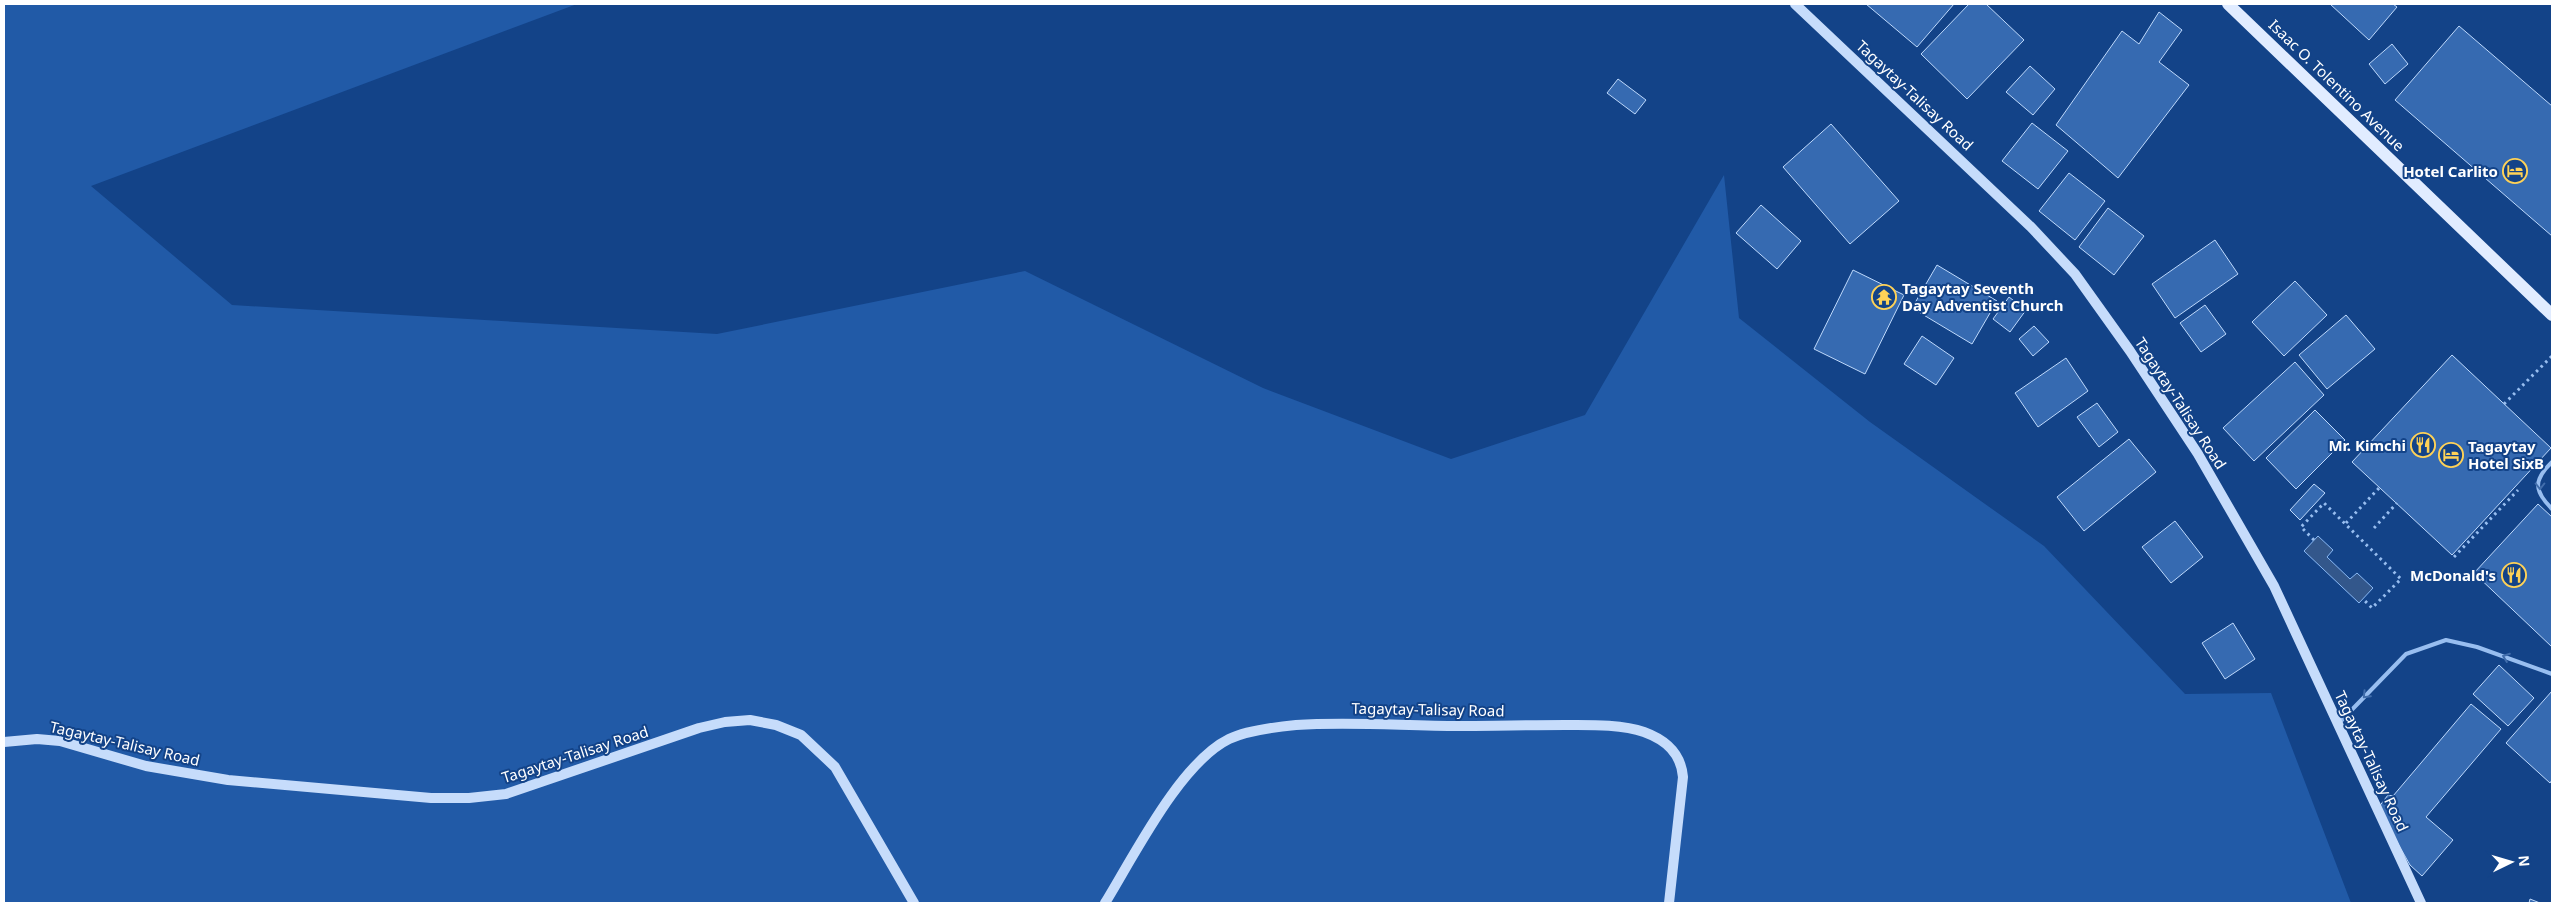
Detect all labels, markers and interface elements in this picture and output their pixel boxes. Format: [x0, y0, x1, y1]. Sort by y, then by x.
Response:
street label: Isaac O. Tolentino Avenue [2265, 15, 2409, 155]
street label: Tagaytay-Talisay Road [1852, 35, 1978, 155]
hotel icon: Hotel Carlito [2502, 158, 2528, 184]
place label: Hotel Carlito [2403, 161, 2498, 181]
place label: Tagaytay Seventh Day Adventist Church [1902, 278, 2064, 315]
temple icon: Tagaytay Seventh Day Adventist Church [1871, 284, 1897, 310]
street label: Tagaytay-Talisay Road [2131, 333, 2231, 473]
restaurant icon: Mr. Kimchi [2410, 432, 2436, 458]
place label: Mr. Kimchi [2328, 435, 2406, 455]
place label: Tagaytay Hotel SixB [2468, 436, 2544, 473]
hotel icon: Tagaytay Hotel SixB [2438, 442, 2464, 468]
one-way arrow [2534, 482, 2545, 490]
restaurant icon: McDonald's [2501, 562, 2527, 588]
place label: McDonald's [2410, 565, 2496, 585]
one-way arrow [2503, 653, 2511, 663]
street label: Tagaytay-Talisay Road [2331, 687, 2413, 835]
one-way arrow [2363, 689, 2372, 698]
street label: Tagaytay-Talisay Road [1351, 698, 1505, 720]
street label: Tagaytay-Talisay Road [48, 716, 202, 770]
street label: Tagaytay-Talisay Road [499, 721, 651, 787]
north arrow [2486, 837, 2536, 887]
text: N [2514, 854, 2534, 867]

